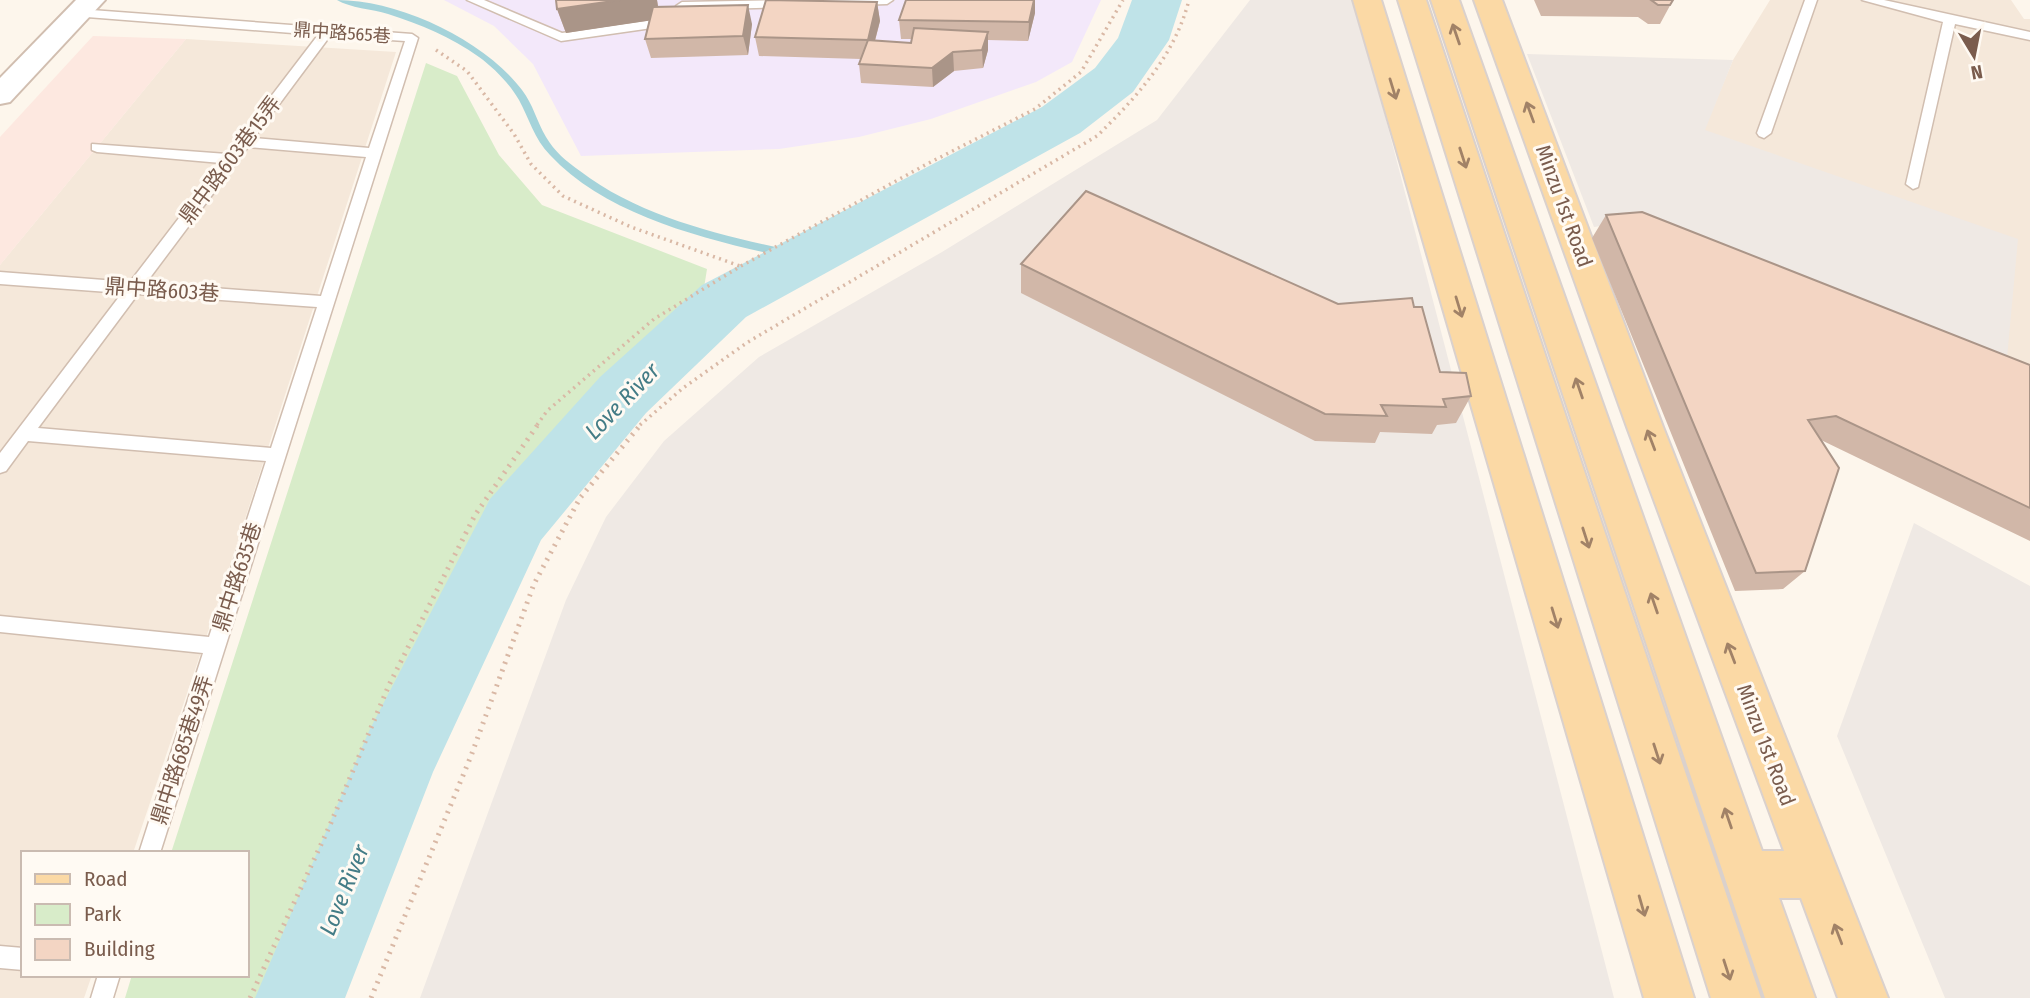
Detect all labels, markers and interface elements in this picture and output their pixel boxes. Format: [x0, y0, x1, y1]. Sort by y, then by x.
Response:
street label: 鼎中路565巷 [293, 19, 391, 47]
north arrow [1939, 21, 2009, 91]
one-way arrow [1449, 23, 1461, 45]
text: N [1969, 60, 1984, 85]
one-way arrow [1387, 78, 1400, 100]
street label: 鼎中路603巷15弄 [173, 91, 287, 229]
one-way arrow [1522, 101, 1535, 123]
street label: Minzu 1st Road [1530, 141, 1598, 271]
one-way arrow [1457, 147, 1470, 169]
street label: 鼎中路603巷 [104, 273, 220, 307]
one-way arrow [1454, 295, 1467, 317]
water label: Love River [579, 356, 666, 445]
one-way arrow [1572, 377, 1584, 399]
one-way arrow [1643, 430, 1656, 452]
street label: 鼎中路635巷 [207, 519, 267, 635]
one-way arrow [1581, 526, 1593, 548]
one-way arrow [1647, 592, 1659, 614]
one-way arrow [1549, 607, 1562, 629]
one-way arrow [1724, 642, 1737, 664]
street label: 鼎中路685巷49弄 [146, 672, 218, 828]
street label: Minzu 1st Road [1731, 681, 1801, 809]
one-way arrow [1651, 743, 1664, 765]
one-way arrow [1721, 807, 1733, 829]
water label: Love River [313, 840, 375, 939]
legend [21, 851, 248, 977]
text: Road [84, 866, 128, 892]
one-way arrow [1637, 895, 1650, 917]
text: Park [84, 901, 122, 927]
one-way arrow [1831, 924, 1844, 946]
text: Building [84, 936, 155, 962]
one-way arrow [1722, 959, 1734, 981]

